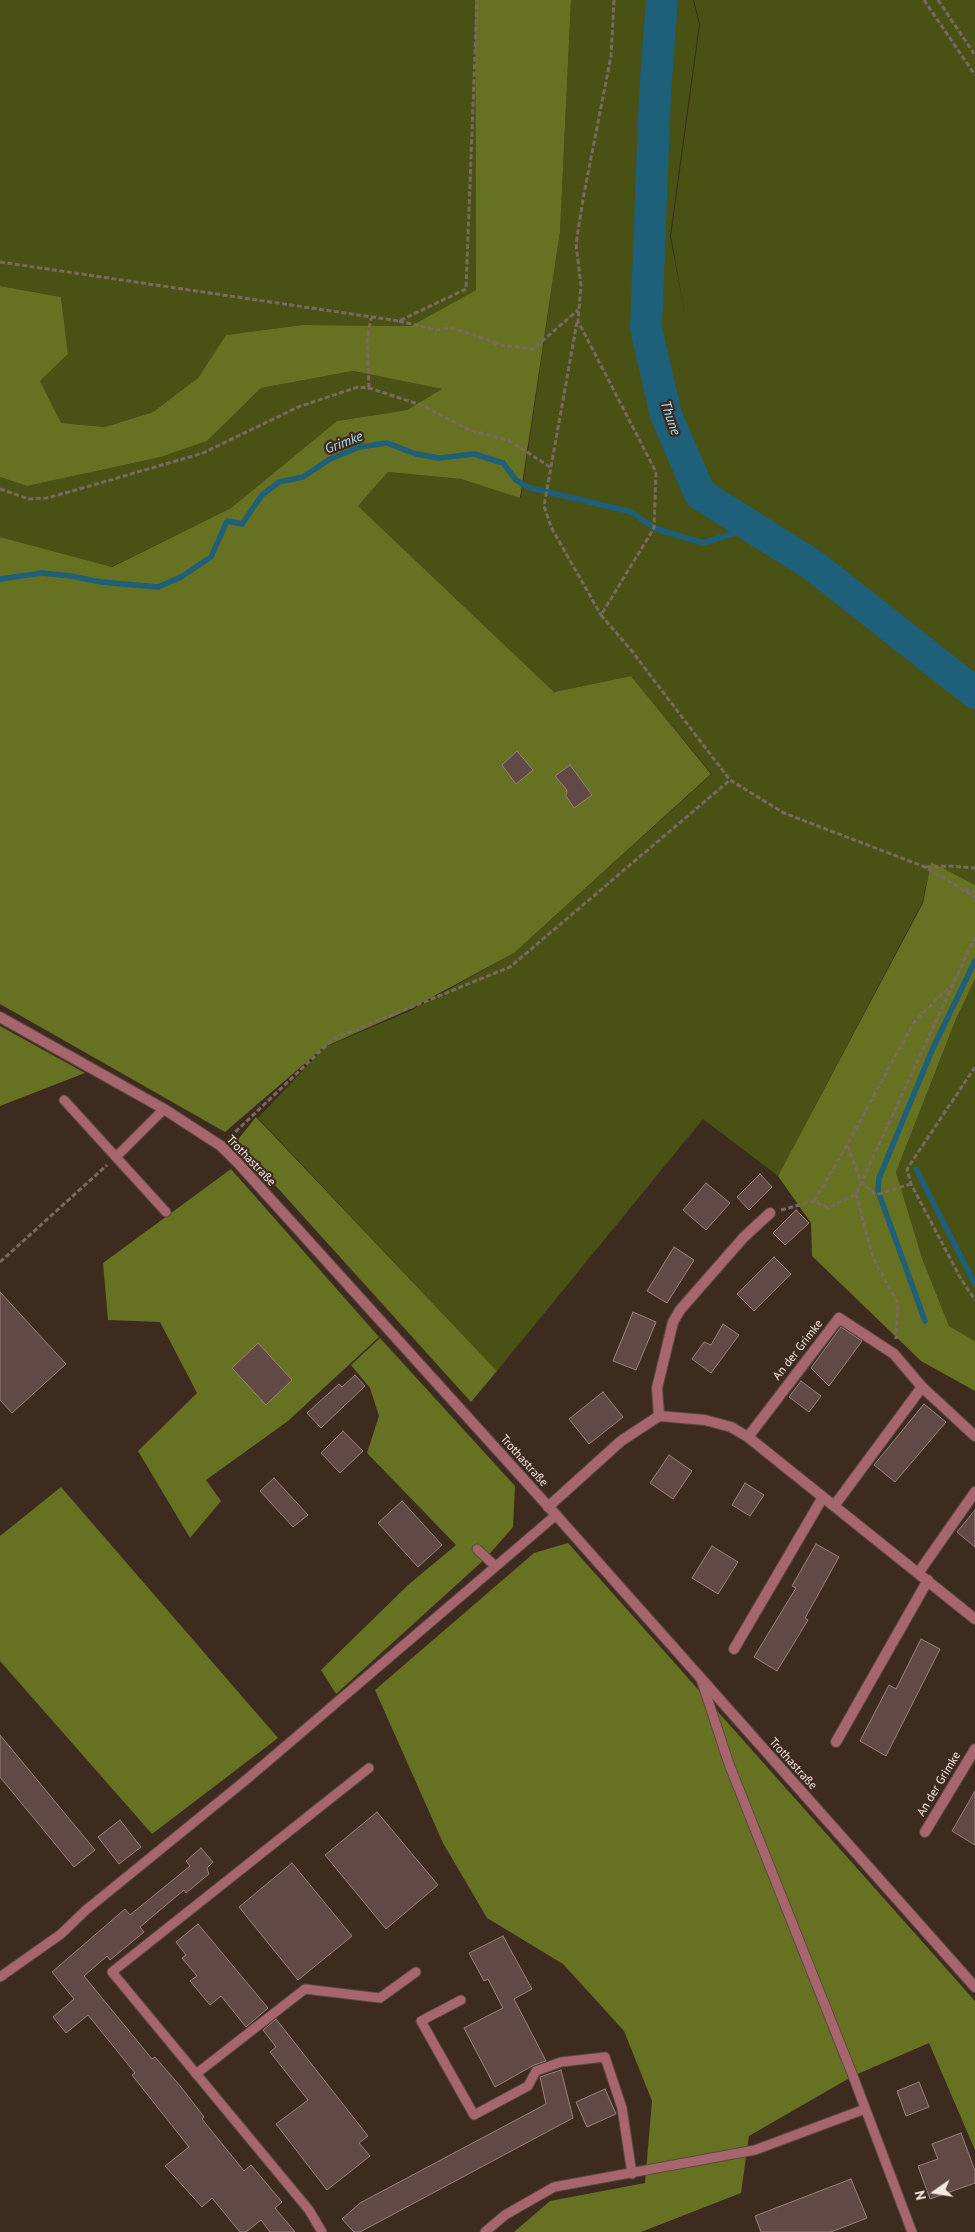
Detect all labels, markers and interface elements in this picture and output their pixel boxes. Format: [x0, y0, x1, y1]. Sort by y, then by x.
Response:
water label: Thune [656, 398, 684, 438]
water label: Grimke [323, 428, 365, 458]
street label: Trothastraße [223, 1133, 279, 1189]
street label: An der Grimke [770, 1317, 826, 1383]
street label: Trothastraße [497, 1432, 551, 1490]
street label: Trothastraße [766, 1735, 820, 1793]
street label: An der Grimke [914, 1749, 964, 1819]
north arrow [910, 2167, 960, 2217]
text: N [911, 2189, 930, 2202]

